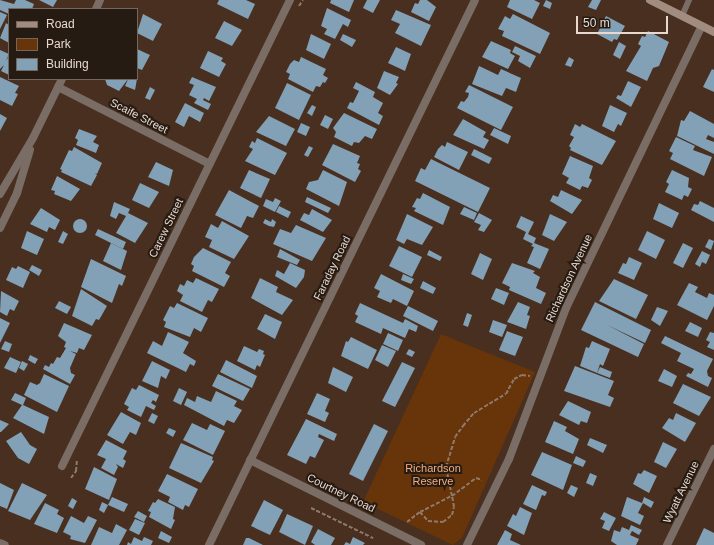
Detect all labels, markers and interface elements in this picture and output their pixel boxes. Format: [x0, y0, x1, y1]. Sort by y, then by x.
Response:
legend [8, 8, 138, 80]
scale bar [578, 8, 670, 34]
text: 50 m [583, 16, 610, 30]
text: Road [46, 17, 75, 31]
text: Park [46, 37, 71, 51]
text: Building [46, 57, 89, 71]
street label: Scaife Street [108, 96, 170, 136]
street label: Carew Street [146, 196, 186, 260]
street label: Richardson Avenue [543, 232, 595, 324]
street label: Faraday Road [311, 234, 353, 302]
street label: Wyatt Avenue [660, 458, 702, 526]
park label: Richardson Reserve [405, 462, 461, 488]
street label: Courtney Road [305, 471, 377, 515]

